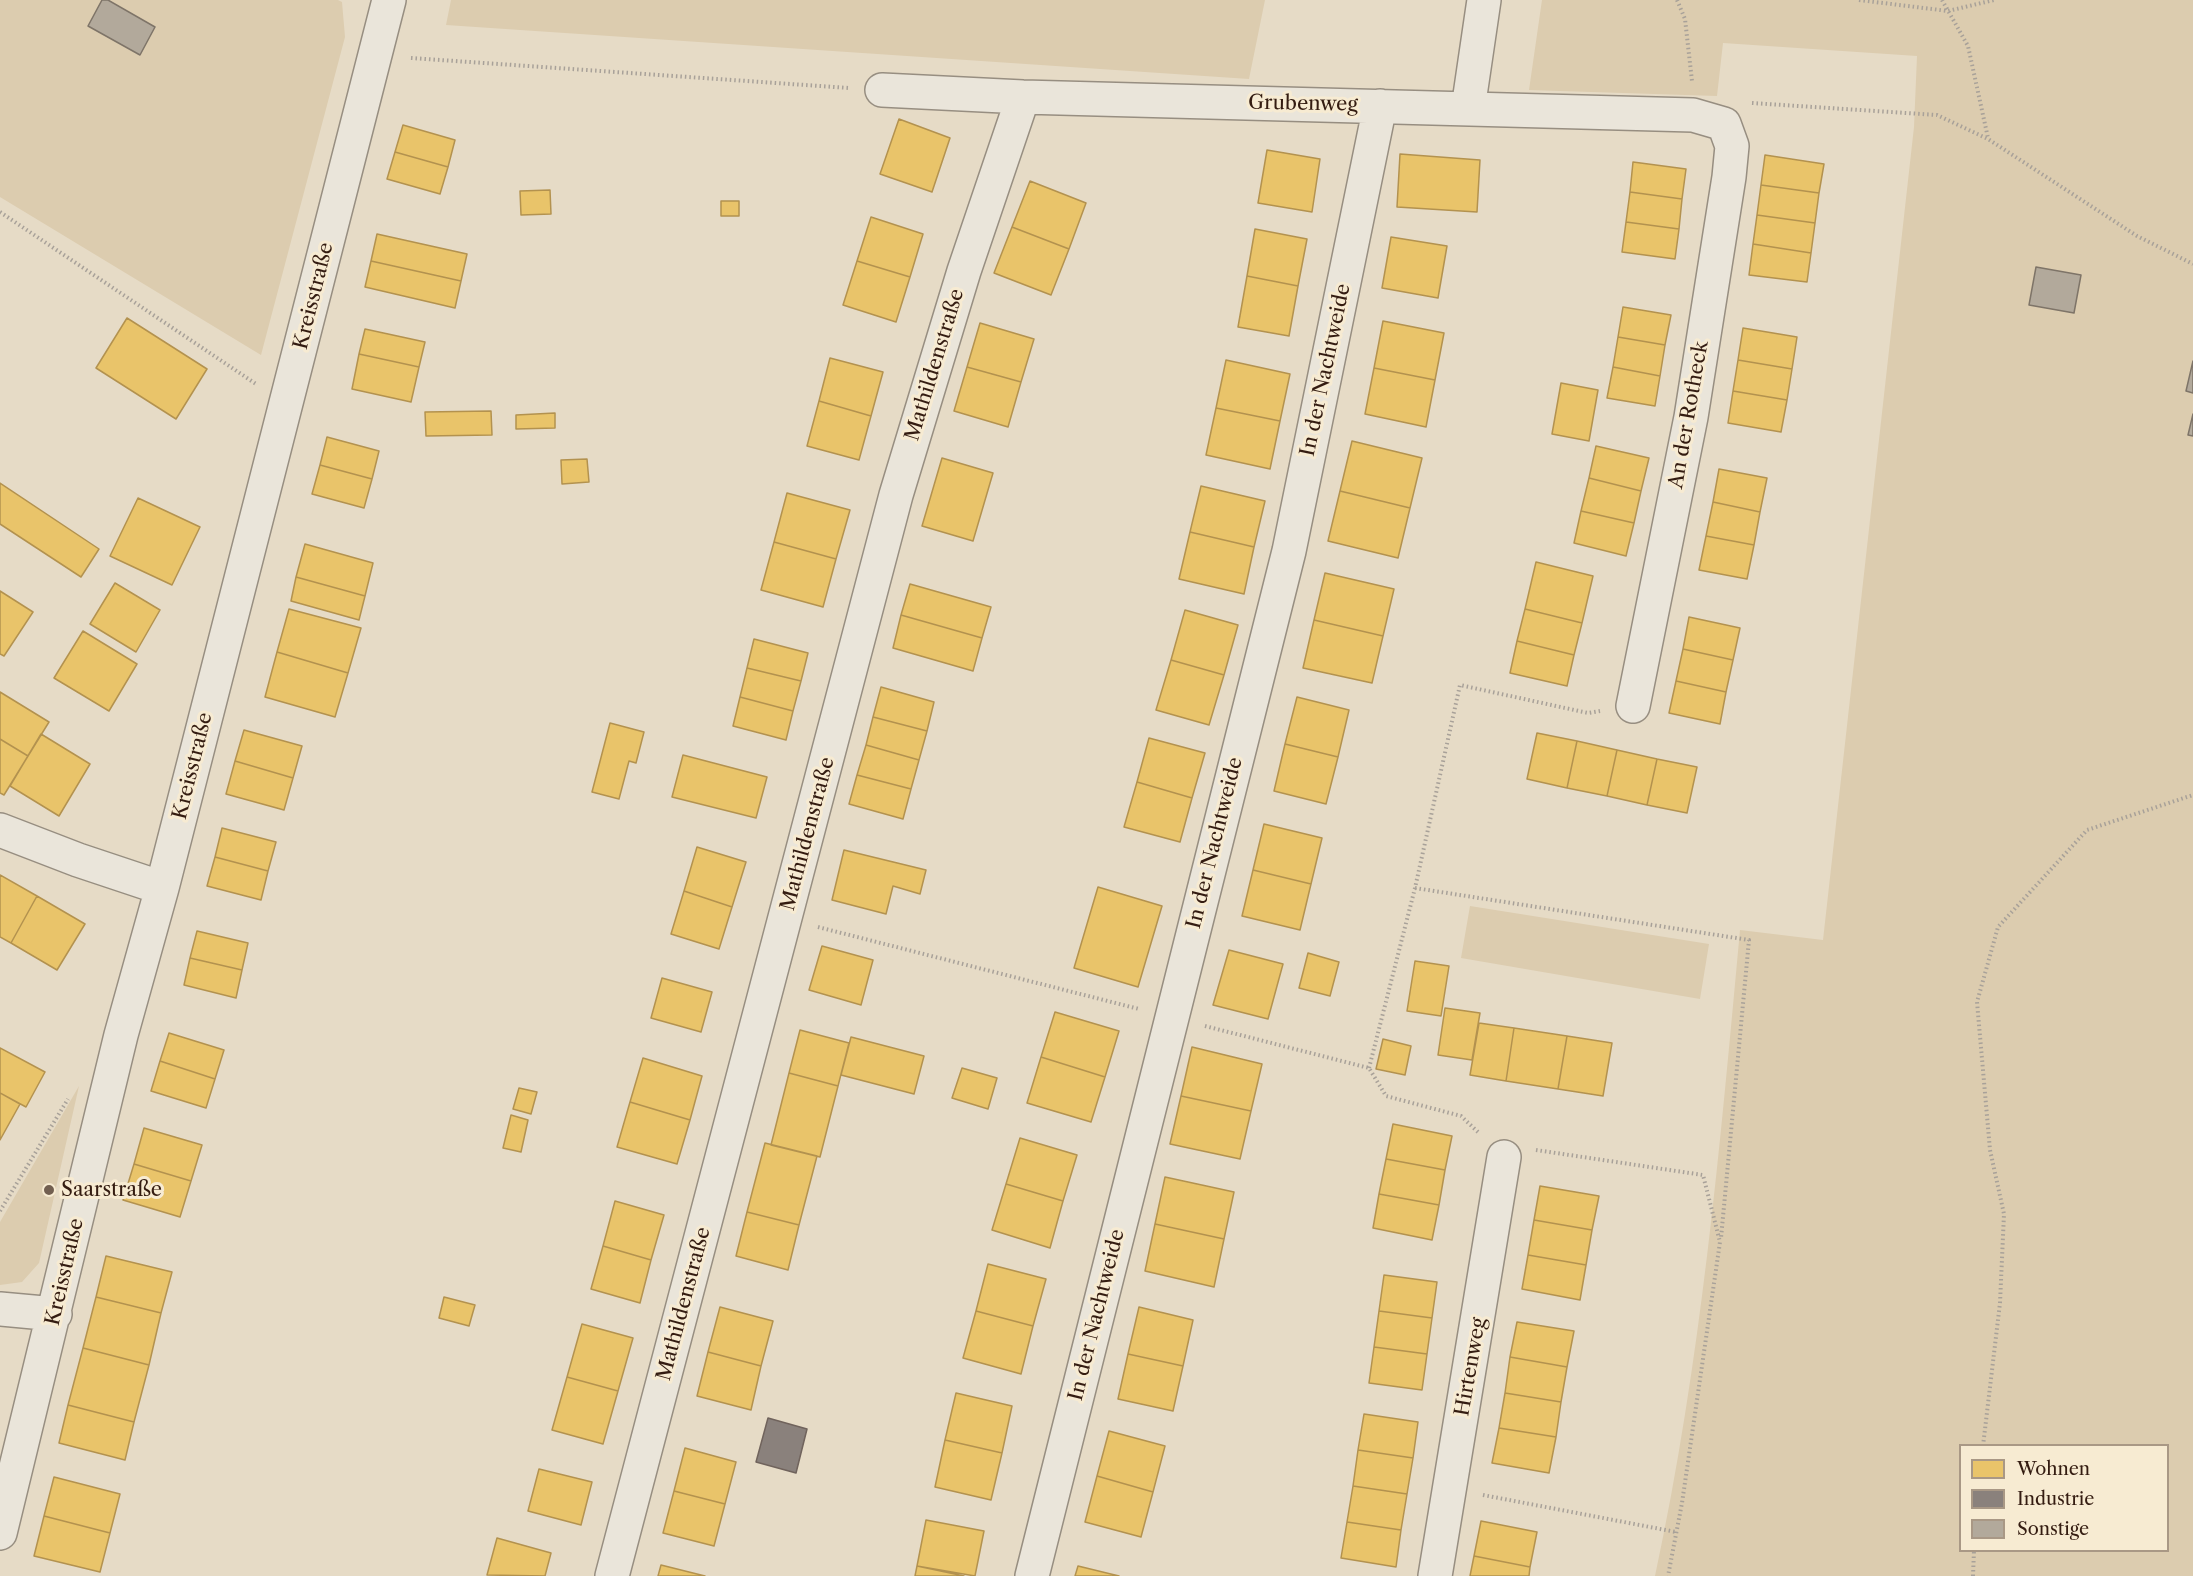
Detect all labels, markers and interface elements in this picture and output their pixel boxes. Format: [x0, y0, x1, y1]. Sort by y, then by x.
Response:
street label: Grubenweg [1248, 91, 1358, 117]
street label: Kreisstraße [289, 240, 339, 352]
street label: In der Nachtweide [1296, 281, 1356, 459]
street label: Mathildenstraße [900, 286, 970, 444]
street label: An der Rotheck [1664, 339, 1714, 491]
street label: Kreisstraße [168, 710, 218, 822]
street label: Mathildenstraße [776, 755, 840, 913]
street label: In der Nachtweide [1182, 755, 1248, 931]
place label: Saarstraße [61, 1178, 162, 1202]
marker: Saarstraße [42, 1183, 56, 1197]
street label: Kreisstraße [41, 1216, 89, 1328]
street label: Mathildenstraße [652, 1225, 716, 1383]
street label: In der Nachtweide [1064, 1227, 1130, 1403]
street label: Hirtenweg [1451, 1316, 1491, 1418]
legend [1959, 1444, 2169, 1552]
text: Wohnen [2017, 1458, 2090, 1480]
text: Industrie [2017, 1488, 2094, 1510]
text: Sonstige [2017, 1518, 2089, 1540]

